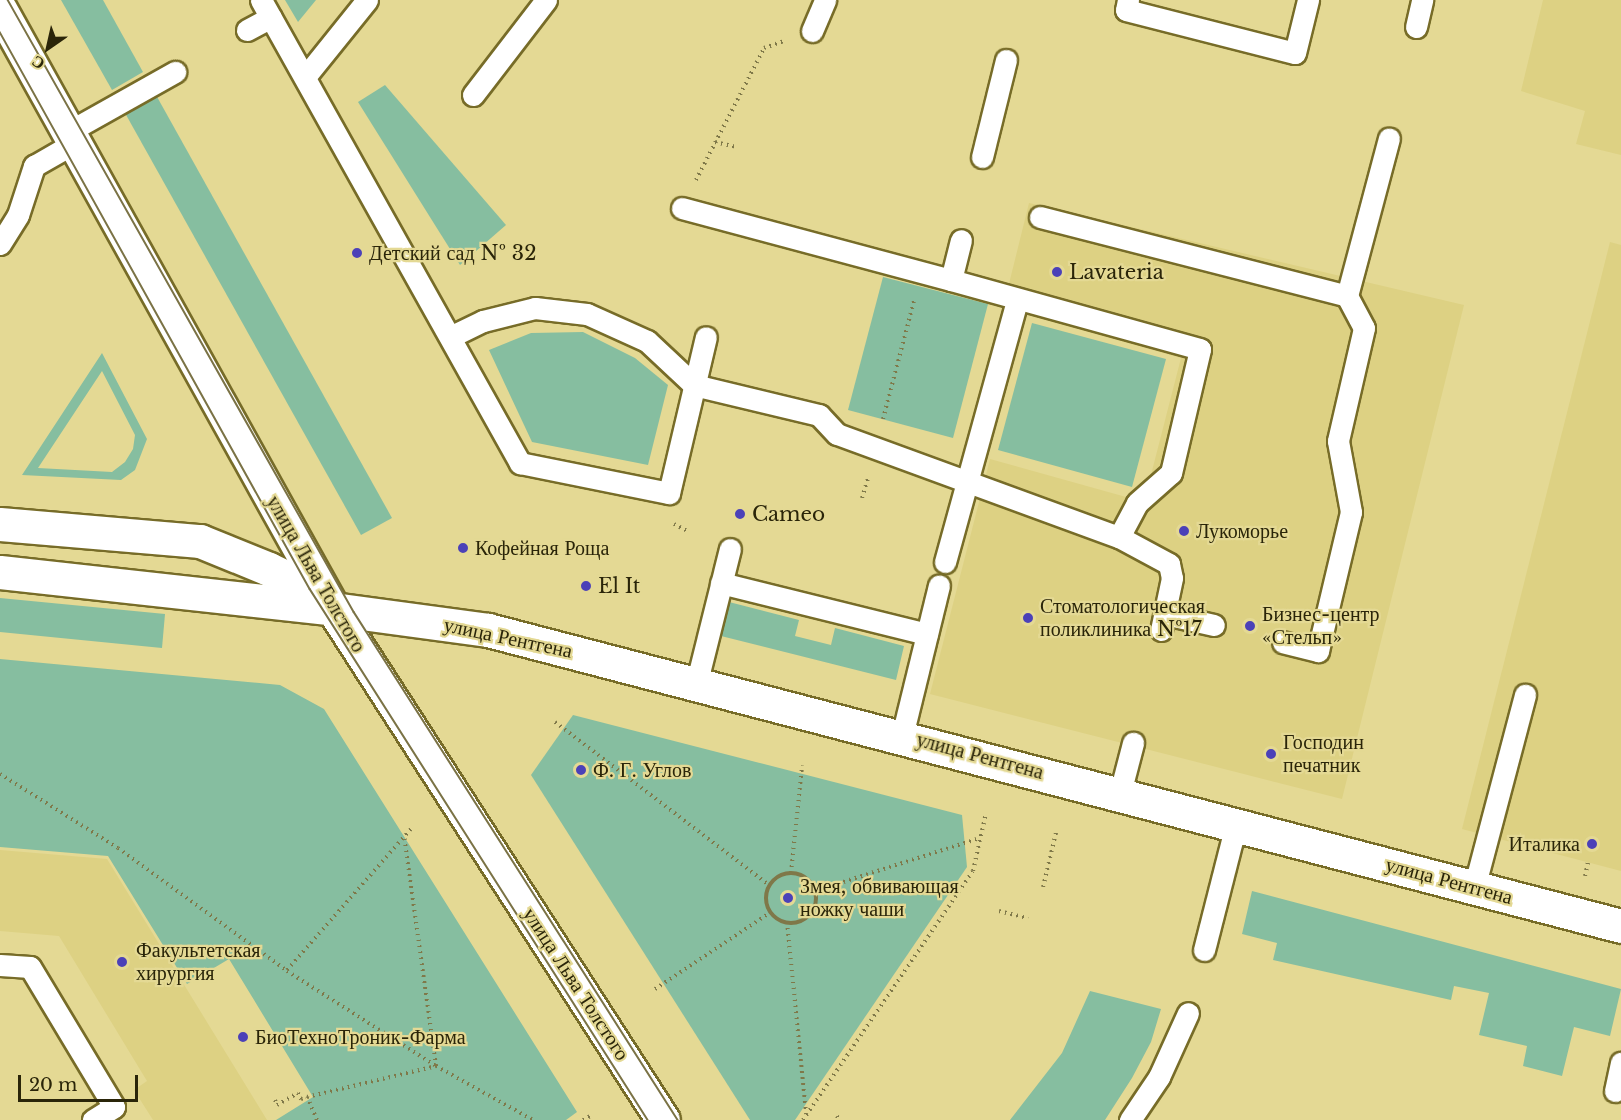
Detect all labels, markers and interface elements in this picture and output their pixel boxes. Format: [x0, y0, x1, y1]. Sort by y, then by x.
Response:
north arrow [18, 18, 78, 78]
text: С [28, 51, 48, 74]
place label: Детский сад № 32 [369, 241, 536, 265]
marker: Детский сад № 32 [350, 246, 364, 260]
place label: Lavateria [1069, 260, 1164, 284]
marker: Lavateria [1050, 265, 1064, 279]
street label: улица Льва Толстого [261, 491, 371, 657]
place label: Cameo [752, 502, 825, 526]
marker: Cameo [733, 507, 747, 521]
place label: Лукоморье [1196, 519, 1288, 543]
marker: Лукоморье [1177, 524, 1191, 538]
place label: Кофейная Роща [475, 536, 609, 560]
marker: Кофейная Роща [456, 541, 470, 555]
place label: El It [598, 574, 640, 598]
marker: El It [579, 579, 593, 593]
place label: Стоматологическая поликлиника №17 [1040, 594, 1205, 641]
place label: Бизнес-центр «Стельп» [1262, 602, 1380, 649]
marker: Стоматологическая поликлиника №17 [1021, 611, 1035, 625]
street label: улица Рентгена [442, 613, 574, 663]
marker: Бизнес-центр «Стельп» [1243, 619, 1257, 633]
street label: улица Рентгена [914, 727, 1046, 785]
place label: Господин печатник [1283, 730, 1364, 777]
marker: Господин печатник [1264, 747, 1278, 761]
place label: Ф. Г. Углов [593, 758, 691, 782]
marker: Ф. Г. Углов [574, 763, 588, 777]
place label: Италика [1509, 832, 1580, 856]
marker: Италика [1585, 837, 1599, 851]
street label: улица Рентгена [1383, 852, 1515, 910]
place label: Змея, обвивающая ножку чаши [800, 874, 959, 921]
marker: Змея, обвивающая ножку чаши [781, 891, 795, 905]
street label: улица Льва Толстого [518, 903, 634, 1065]
place label: Факультетская хирургия [136, 939, 261, 986]
marker: Факультетская хирургия [113, 953, 131, 971]
place label: БиоТехноТроник-Фарма [255, 1025, 466, 1049]
marker: БиоТехноТроник-Фарма [236, 1030, 250, 1044]
scale bar [21, 1063, 141, 1101]
text: 20 m [29, 1074, 77, 1096]

